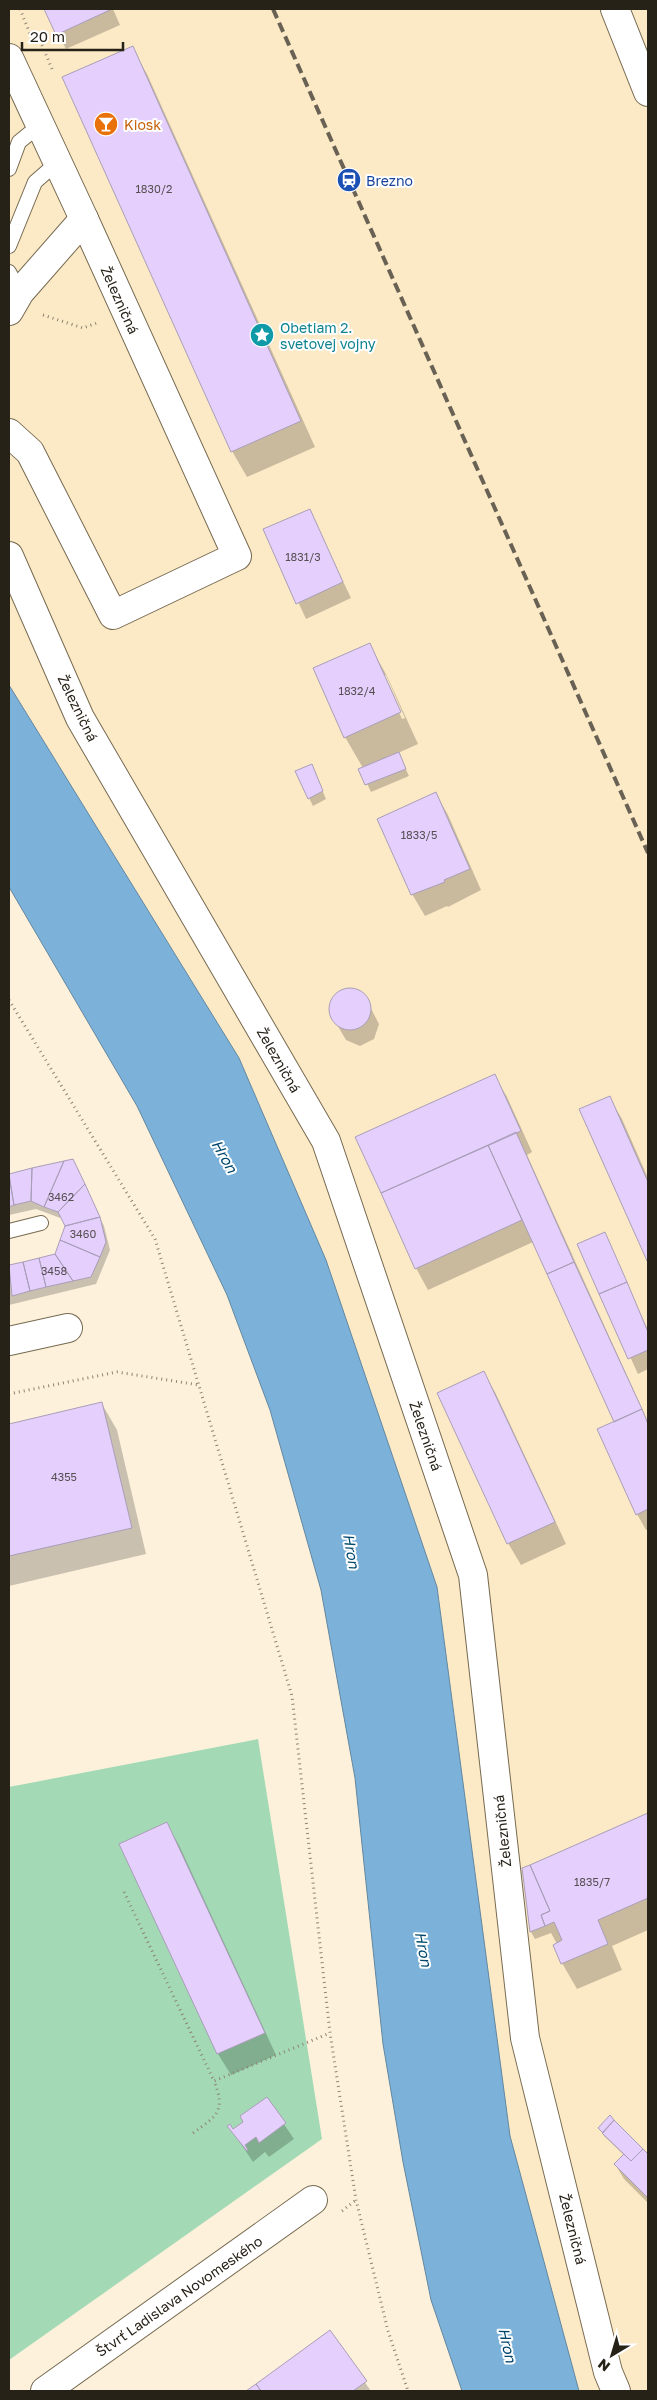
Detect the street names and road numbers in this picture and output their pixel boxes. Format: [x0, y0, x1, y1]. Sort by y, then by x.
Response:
street label: Železničná [98, 263, 142, 337]
street label: Železničná [55, 672, 101, 744]
street label: Železničná [254, 1024, 304, 1096]
street label: Železničná [406, 1399, 446, 1473]
street label: Železničná [490, 1794, 514, 1868]
street label: Železničná [556, 2192, 590, 2266]
street label: Štvrť Ladislava Novomeského [93, 2232, 265, 2360]

